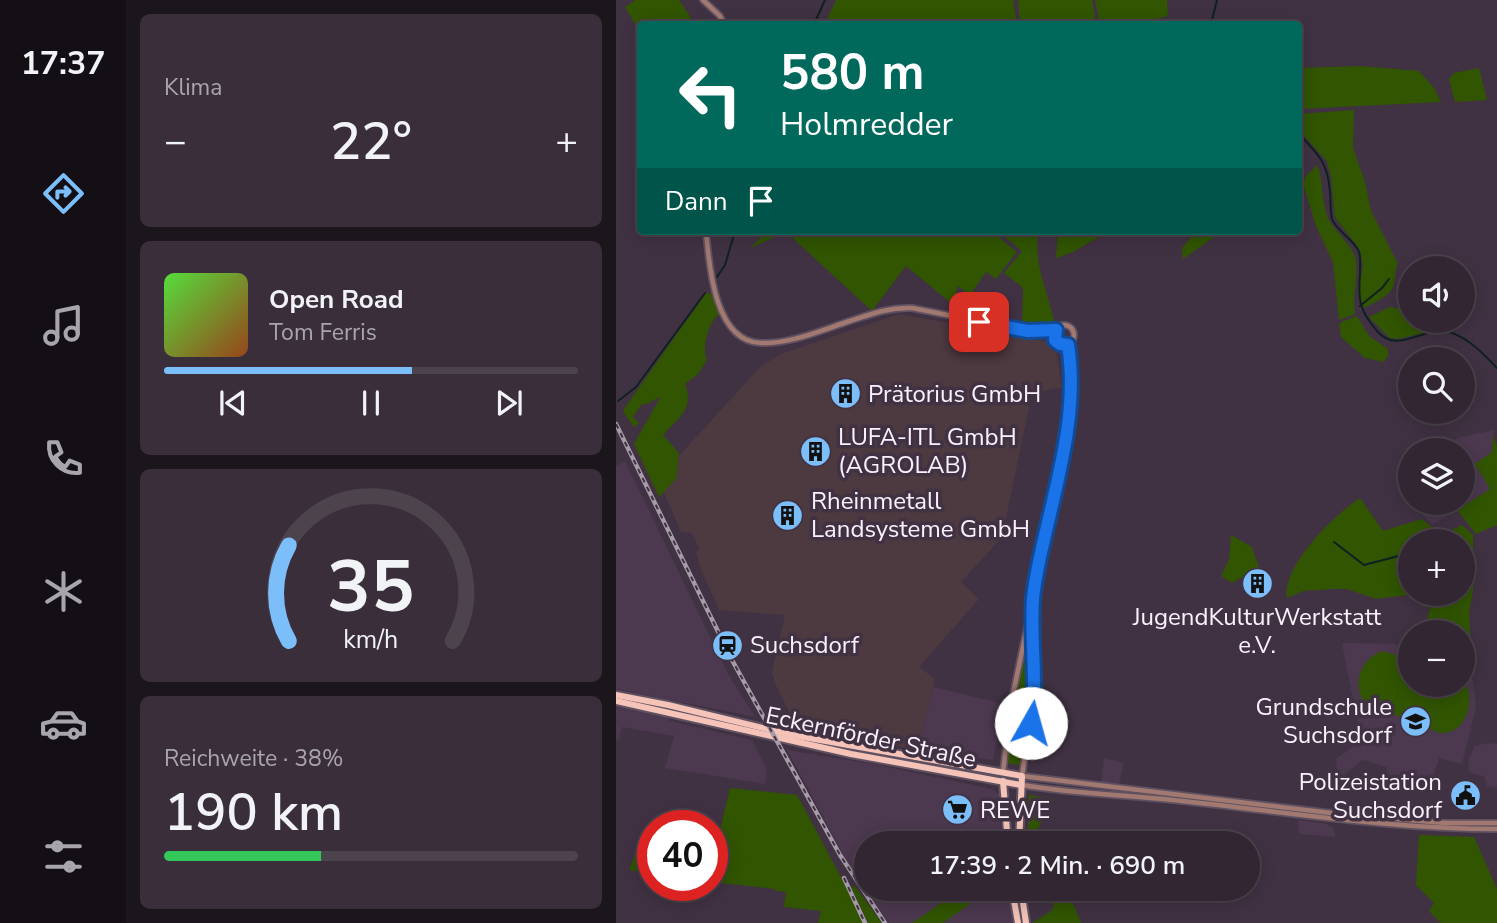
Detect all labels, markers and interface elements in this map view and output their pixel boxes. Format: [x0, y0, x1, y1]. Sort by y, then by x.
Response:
text: 580 m [780, 39, 924, 106]
text: 17:37 [21, 42, 105, 85]
icon: left [665, 49, 756, 140]
text: Klima [164, 72, 222, 103]
text: Holmredder [780, 103, 953, 146]
text: 22° [330, 106, 412, 177]
text: − [164, 116, 187, 167]
text: + [555, 116, 578, 167]
icon: directions [39, 169, 88, 218]
icon: arrive [742, 182, 780, 220]
text: Dann [665, 184, 728, 219]
map controls [1398, 256, 1475, 697]
button: sound [1398, 256, 1475, 333]
text: Open Road [269, 282, 404, 317]
pin [949, 292, 1009, 352]
icon: music [39, 301, 88, 350]
icon: arrive [960, 303, 998, 341]
text: Tom Ferris [269, 317, 377, 348]
button: search [1398, 347, 1475, 424]
building icon: Prätorius GmbH [828, 377, 862, 411]
place label: Prätorius GmbH [868, 378, 1041, 410]
icon: previous [214, 384, 252, 422]
icon: pause [352, 384, 390, 422]
icon: next [490, 384, 528, 422]
place label: LUFA-ITL GmbH (AGROLAB) [838, 421, 1017, 481]
icon: phone [39, 434, 88, 483]
building icon: LUFA-ITL GmbH (AGROLAB) [798, 434, 832, 468]
button: layers [1398, 438, 1475, 515]
place label: Rheinmetall Landsysteme GmbH [811, 485, 1030, 545]
building icon: Rheinmetall Landsysteme GmbH [771, 498, 805, 532]
button: + [1398, 529, 1475, 606]
text: 35 [327, 538, 415, 638]
building icon: JugendKulturWerkstatt e.V. [1240, 566, 1274, 600]
icon: climate [39, 567, 88, 616]
place label: JugendKulturWerkstatt e.V. [1132, 601, 1382, 661]
button: − [1398, 620, 1475, 697]
text: km/h [343, 623, 399, 657]
station icon: Suchsdorf [710, 628, 744, 662]
place label: Suchsdorf [750, 629, 860, 661]
position arrow [994, 686, 1068, 760]
place label: Grundschule Suchsdorf [1255, 691, 1393, 751]
icon: car [39, 699, 88, 748]
street label: Eckernförder Straße [763, 699, 979, 775]
school or university icon: Grundschule Suchsdorf [1398, 704, 1432, 738]
text: Reichweite · 38% [164, 743, 343, 774]
place label: Polizeistation Suchsdorf [1299, 766, 1443, 826]
text: 190 km [164, 777, 343, 848]
public building icon: Polizeistation Suchsdorf [1448, 779, 1482, 813]
supermarket icon: REWE [940, 793, 974, 827]
place label: REWE [980, 794, 1050, 826]
speed limit sign: 40 [637, 810, 728, 901]
icon: filters [39, 832, 88, 881]
text: 17:39 · 2 Min. · 690 m [929, 848, 1185, 883]

